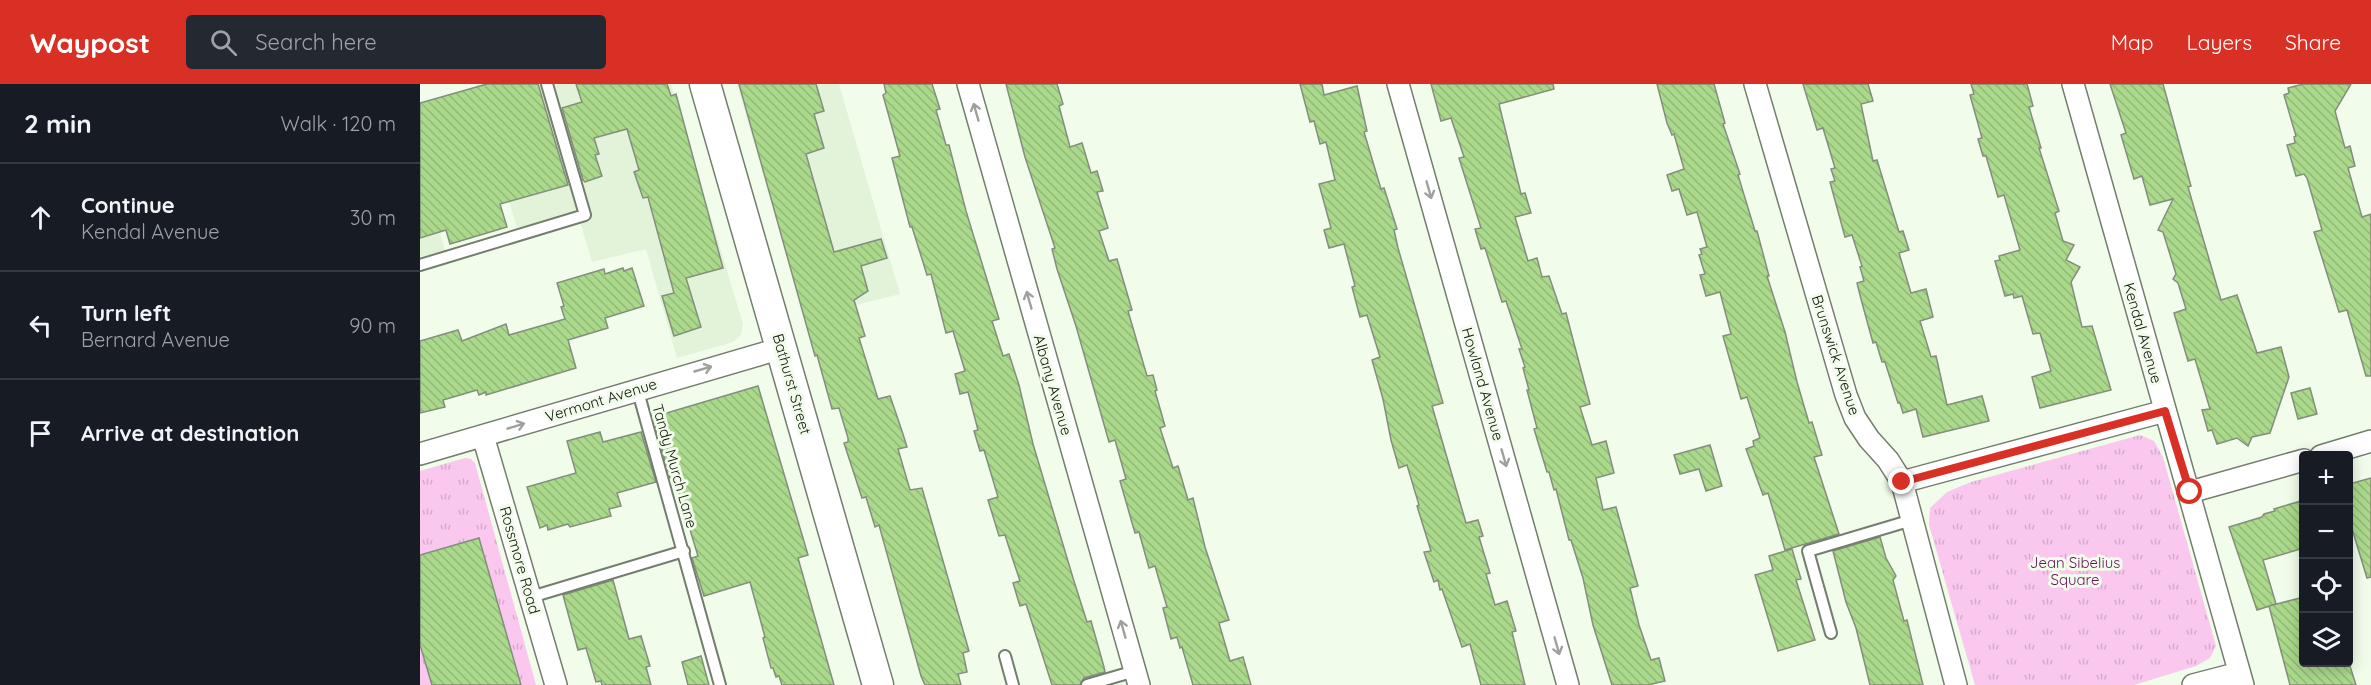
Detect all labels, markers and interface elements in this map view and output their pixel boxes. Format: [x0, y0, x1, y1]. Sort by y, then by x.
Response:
search box [186, 15, 606, 69]
text: Waypost [30, 25, 150, 60]
icon: search [207, 26, 240, 59]
text: Search here [255, 28, 377, 56]
text: Map [2111, 29, 2154, 55]
text: Layers [2187, 29, 2252, 55]
text: Share [2285, 29, 2341, 55]
one-way arrow [970, 103, 981, 122]
text: 2 min [24, 107, 92, 140]
text: Walk · 120 m [281, 111, 396, 136]
one-way arrow [1423, 180, 1435, 199]
text: Continue [81, 191, 175, 219]
icon: ahead [24, 201, 57, 234]
text: 30 m [350, 205, 396, 230]
text: Kendal Avenue [81, 219, 220, 244]
street label: Kendal Avenue [2120, 280, 2166, 386]
one-way arrow [1023, 291, 1034, 310]
street label: Brunswick Avenue [1808, 292, 1864, 418]
text: Turn left [81, 299, 171, 327]
icon: left [24, 309, 57, 342]
text: 90 m [349, 313, 396, 338]
street label: Howland Avenue [1458, 325, 1508, 443]
text: Bernard Avenue [81, 327, 230, 352]
street label: Bathurst Street [769, 331, 815, 437]
street label: Albany Avenue [1030, 332, 1076, 438]
one-way arrow [693, 363, 712, 375]
street label: Vermont Avenue [543, 374, 659, 426]
street label: Tandy Murch Lane [648, 402, 702, 530]
icon: arrive [24, 417, 57, 450]
text: Arrive at destination [81, 419, 299, 447]
one-way arrow [507, 419, 526, 430]
one-way arrow [1499, 449, 1510, 468]
map controls [2299, 451, 2353, 667]
button: + [2299, 451, 2353, 505]
route end [1888, 468, 1914, 494]
route start [2176, 478, 2202, 504]
street label: Rossmore Road [496, 504, 544, 616]
button: − [2299, 505, 2353, 559]
park label: Jean Sibelius Square [2030, 553, 2120, 589]
button: locate [2299, 559, 2353, 613]
button: layers [2299, 613, 2353, 667]
one-way arrow [1117, 620, 1128, 639]
one-way arrow [1552, 636, 1563, 655]

